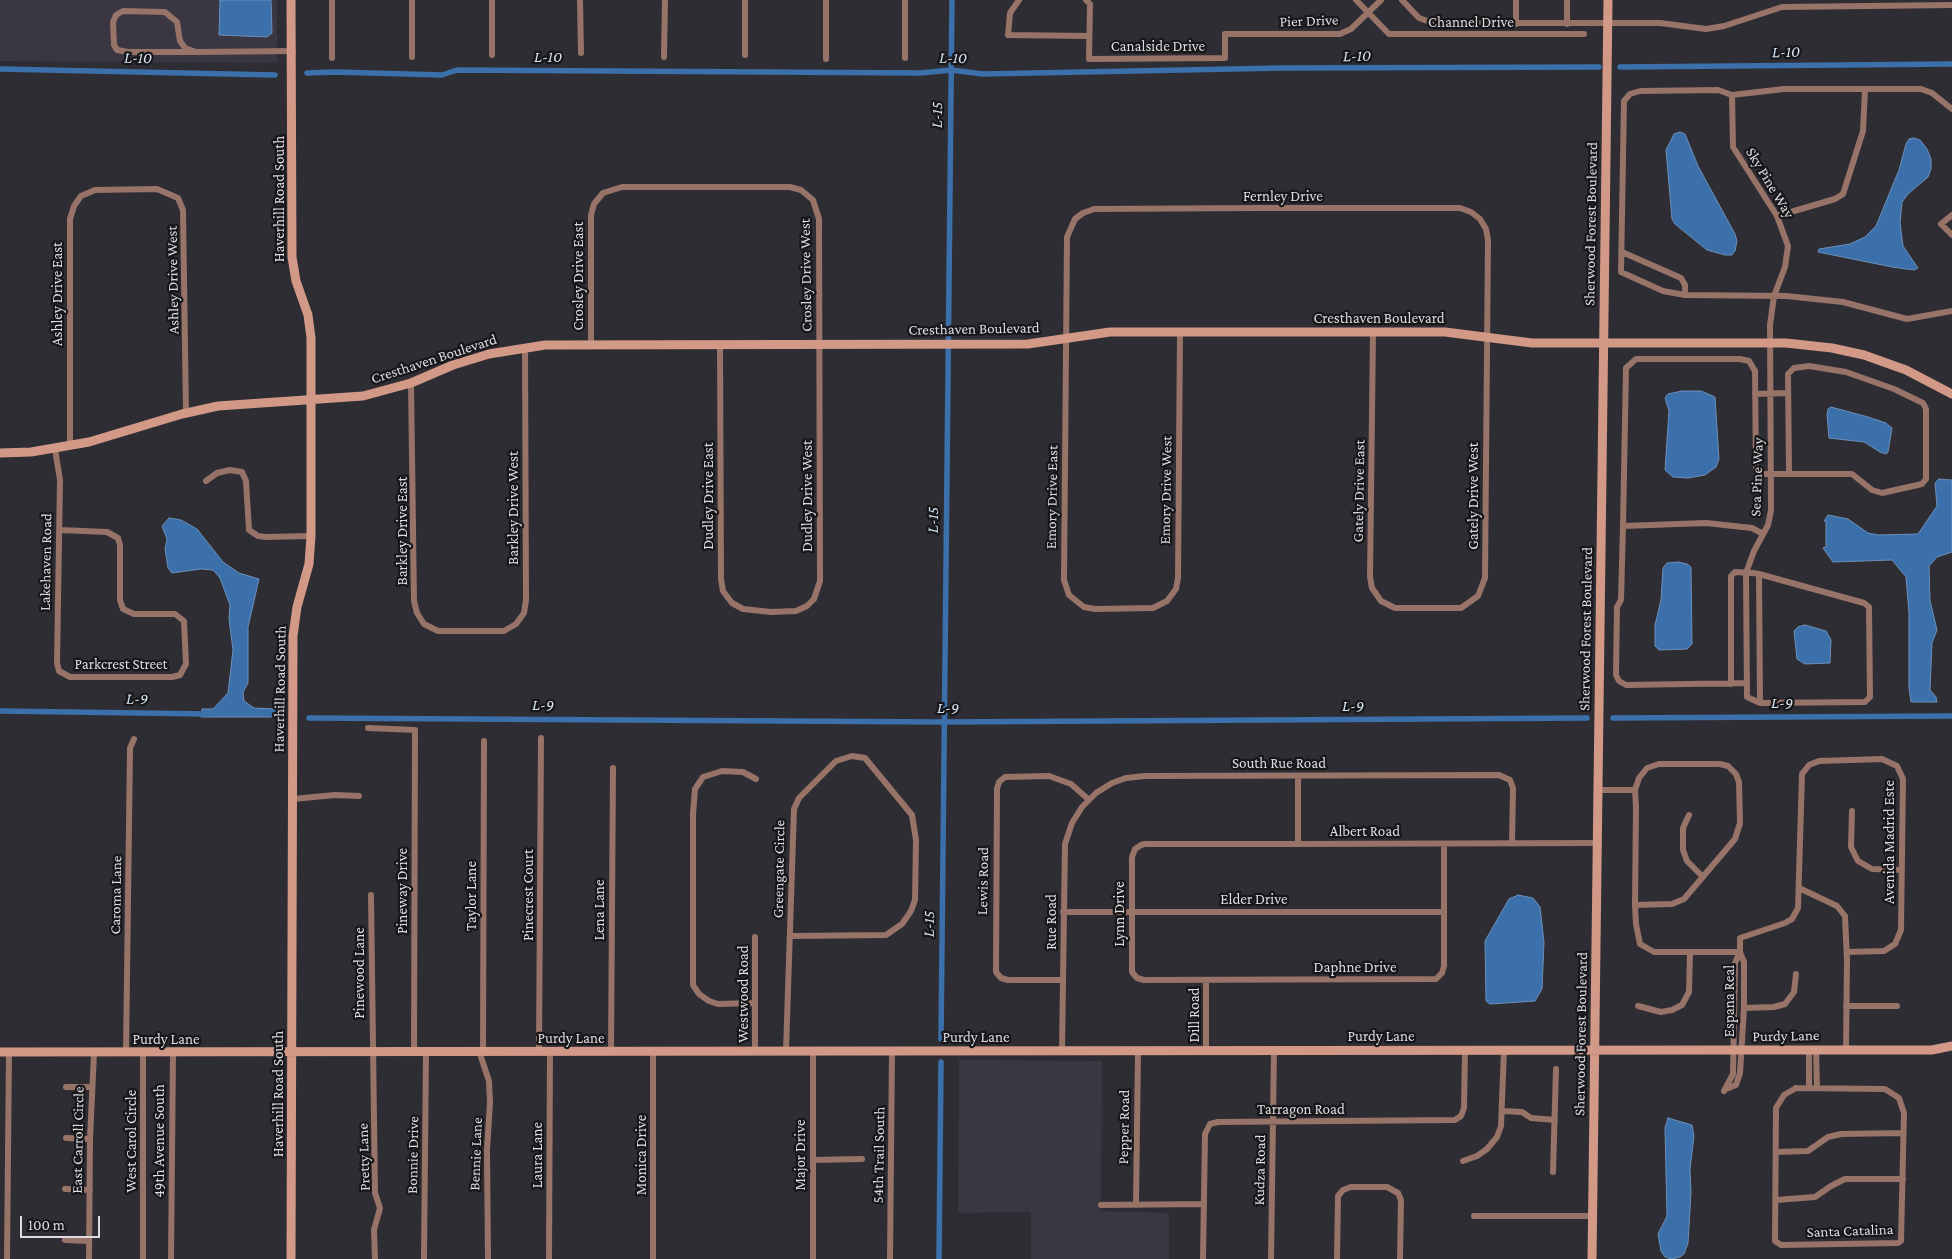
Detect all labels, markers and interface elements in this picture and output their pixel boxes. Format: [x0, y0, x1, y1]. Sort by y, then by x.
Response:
street label: Pier Drive [1279, 11, 1339, 31]
street label: Channel Drive [1428, 13, 1514, 31]
street label: Canalside Drive [1111, 37, 1205, 55]
water label: L-10 [1772, 42, 1800, 62]
water label: L-10 [1343, 46, 1371, 66]
water label: L-10 [534, 47, 562, 67]
water label: L-10 [124, 48, 152, 68]
water label: L-10 [939, 48, 967, 68]
water label: L-15 [927, 102, 947, 128]
street label: Haverhill Road South [270, 136, 288, 262]
street label: Sherwood Forest Boulevard [1581, 142, 1601, 306]
street label: Sky Pine Way [1742, 144, 1798, 222]
street label: Fernley Drive [1243, 187, 1323, 205]
street label: Crosley Drive West [796, 218, 816, 332]
street label: Crosley Drive East [569, 222, 587, 330]
street label: Ashley Drive West [163, 225, 183, 335]
street label: Ashley Drive East [48, 242, 66, 346]
street label: Cresthaven Boulevard [1313, 309, 1445, 327]
street label: Cresthaven Boulevard [908, 319, 1040, 339]
street label: Cresthaven Boulevard [369, 330, 499, 388]
street label: Emory Drive West [1156, 435, 1176, 545]
street label: Sea Pine Way [1747, 437, 1767, 517]
street label: Gately Drive East [1349, 439, 1369, 543]
street label: Dudley Drive West [798, 440, 816, 552]
street label: Dudley Drive East [699, 442, 717, 550]
street label: Gately Drive West [1464, 442, 1482, 550]
street label: Emory Drive East [1042, 445, 1062, 549]
street label: Barkley Drive West [504, 451, 522, 565]
street label: Barkley Drive East [393, 476, 411, 586]
water label: L-15 [923, 507, 943, 533]
street label: Lakehaven Road [36, 513, 56, 611]
street label: Sherwood Forest Boulevard [1576, 547, 1596, 711]
street label: Haverhill Road South [270, 626, 290, 752]
street label: Parkcrest Street [74, 655, 168, 673]
water label: L-9 [126, 689, 148, 709]
water label: L-9 [1771, 693, 1793, 713]
water label: L-9 [532, 695, 554, 715]
water label: L-9 [1342, 696, 1364, 716]
water label: L-9 [937, 698, 959, 718]
street label: South Rue Road [1232, 754, 1326, 772]
street label: Avenida Madrid Este [1880, 780, 1898, 904]
street label: Greengate Circle [769, 820, 789, 918]
street label: Albert Road [1330, 822, 1400, 840]
street label: Lewis Road [973, 847, 993, 915]
street label: Pineway Drive [393, 848, 411, 934]
street label: Pinecrest Court [519, 849, 537, 941]
street label: Caroma Lane [106, 855, 126, 935]
street label: Taylor Lane [462, 861, 480, 931]
street label: Lena Lane [590, 880, 608, 940]
street label: Lynn Drive [1110, 881, 1128, 947]
street label: Elder Drive [1220, 890, 1288, 908]
street label: Rue Road [1042, 894, 1060, 950]
water label: L-15 [919, 911, 939, 937]
street label: Pinewood Lane [350, 927, 368, 1019]
street label: Westwood Road [734, 945, 752, 1043]
street label: Sherwood Forest Boulevard [1571, 952, 1591, 1116]
street label: Daphne Drive [1314, 958, 1396, 976]
street label: Espana Real [1720, 965, 1738, 1037]
street label: Dill Road [1185, 987, 1203, 1043]
street label: Purdy Lane [1752, 1026, 1820, 1046]
street label: Purdy Lane [1347, 1027, 1415, 1045]
street label: Purdy Lane [942, 1028, 1010, 1046]
street label: Purdy Lane [537, 1029, 605, 1047]
street label: Purdy Lane [132, 1030, 200, 1048]
street label: Haverhill Road South [269, 1031, 287, 1157]
street label: 49th Avenue South [150, 1084, 168, 1198]
street label: East Carroll Circle [68, 1086, 88, 1194]
street label: Pepper Road [1114, 1089, 1134, 1165]
street label: West Carol Circle [122, 1090, 140, 1192]
street label: Tarragon Road [1257, 1100, 1345, 1118]
street label: 54th Trail South [869, 1106, 889, 1204]
street label: Monica Drive [632, 1115, 650, 1195]
street label: Bonnie Drive [403, 1116, 423, 1194]
street label: Bennie Lane [466, 1117, 486, 1191]
street label: Major Drive [791, 1119, 809, 1191]
street label: Laura Lane [528, 1122, 546, 1188]
street label: Pretty Lane [354, 1123, 374, 1191]
street label: Kudza Road [1250, 1134, 1270, 1206]
scale bar [22, 1206, 102, 1238]
text: 100 m [28, 1217, 65, 1233]
street label: Santa Catalina [1806, 1220, 1894, 1242]

